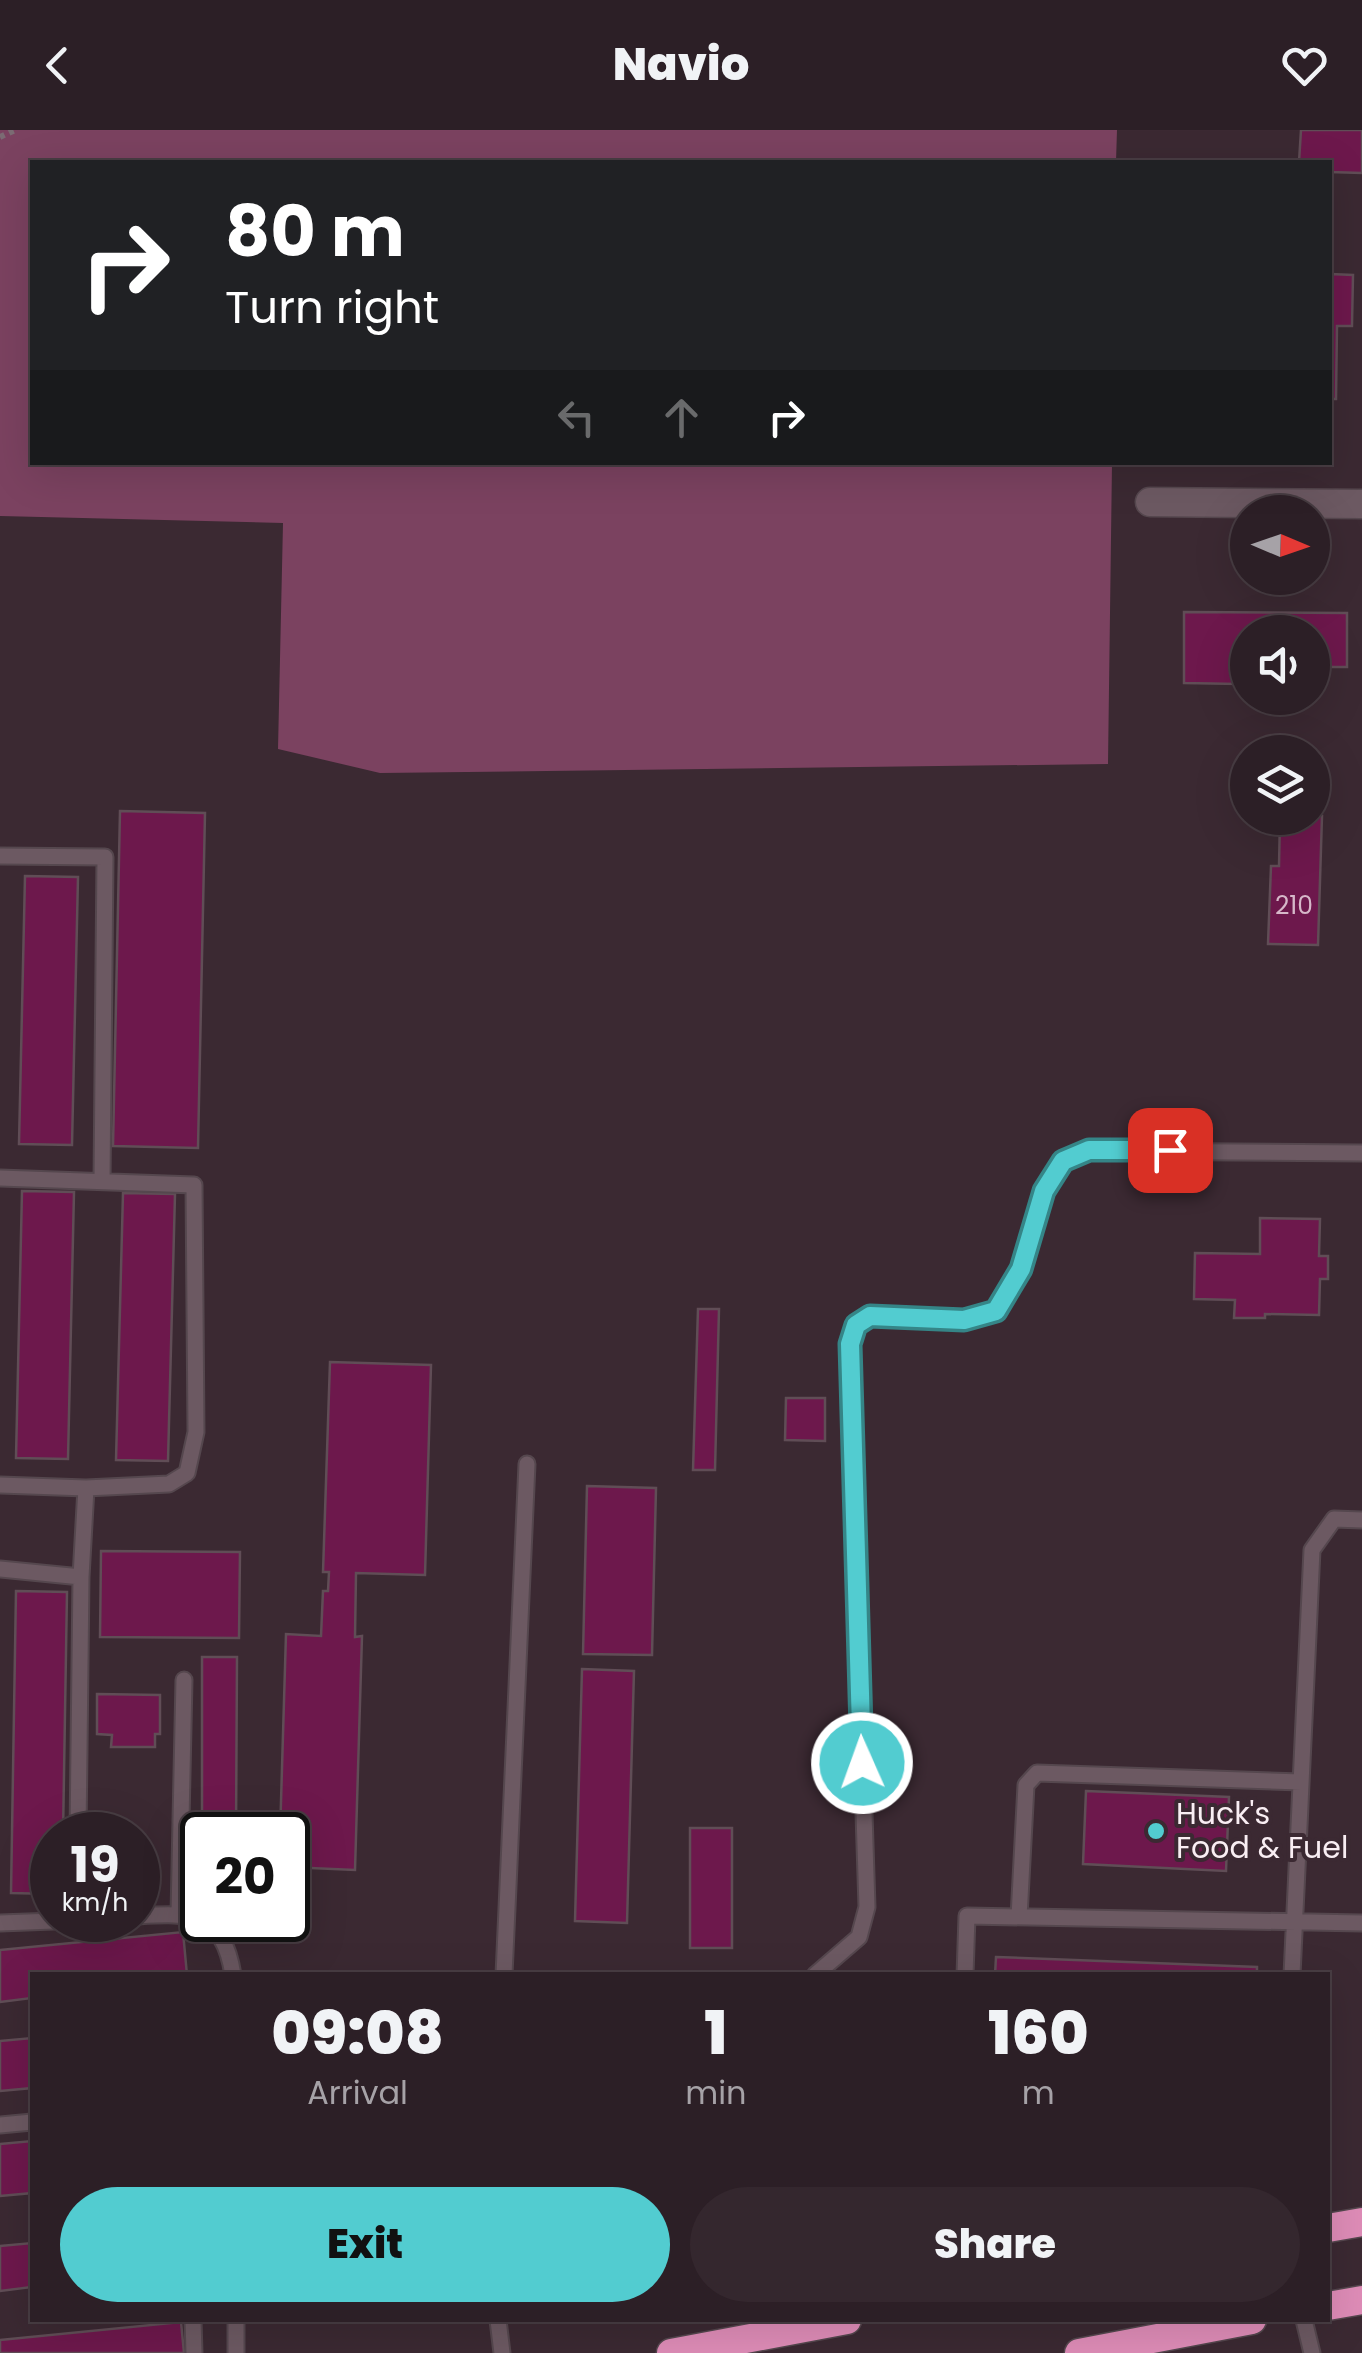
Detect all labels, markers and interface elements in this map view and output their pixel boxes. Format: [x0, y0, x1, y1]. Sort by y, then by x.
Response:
text: Navio [613, 33, 749, 96]
icon: back [30, 38, 85, 93]
icon: heart [1277, 38, 1332, 93]
text: 80 m [225, 182, 405, 281]
icon: right [60, 200, 190, 330]
text: Turn right [225, 276, 439, 339]
icon: left [549, 390, 604, 445]
icon: ahead [654, 390, 709, 445]
icon: right [759, 390, 814, 445]
north arrow [1230, 495, 1330, 595]
map controls [1230, 495, 1330, 835]
button: sound [1230, 615, 1330, 715]
button: layers [1230, 735, 1330, 835]
house number: 210 [1275, 888, 1313, 923]
pin [1128, 1108, 1213, 1193]
icon: arrive [1143, 1123, 1198, 1178]
position arrow [810, 1711, 914, 1815]
place label: Huck's Food & Fuel [1176, 1792, 1348, 1869]
speed limit sign: 20 [180, 1812, 310, 1942]
marker: Huck's Food & Fuel [1145, 1820, 1167, 1842]
text: 19 [70, 1829, 120, 1900]
text: km/h [62, 1885, 128, 1920]
text: 09:08 [271, 1991, 444, 2075]
text: 1 [704, 1991, 727, 2075]
text: 160 [988, 1991, 1089, 2075]
text: Arrival [307, 2070, 408, 2115]
text: min [685, 2070, 747, 2115]
text: m [1022, 2070, 1055, 2115]
button: Exit [60, 2187, 670, 2302]
button: Share [690, 2187, 1300, 2302]

